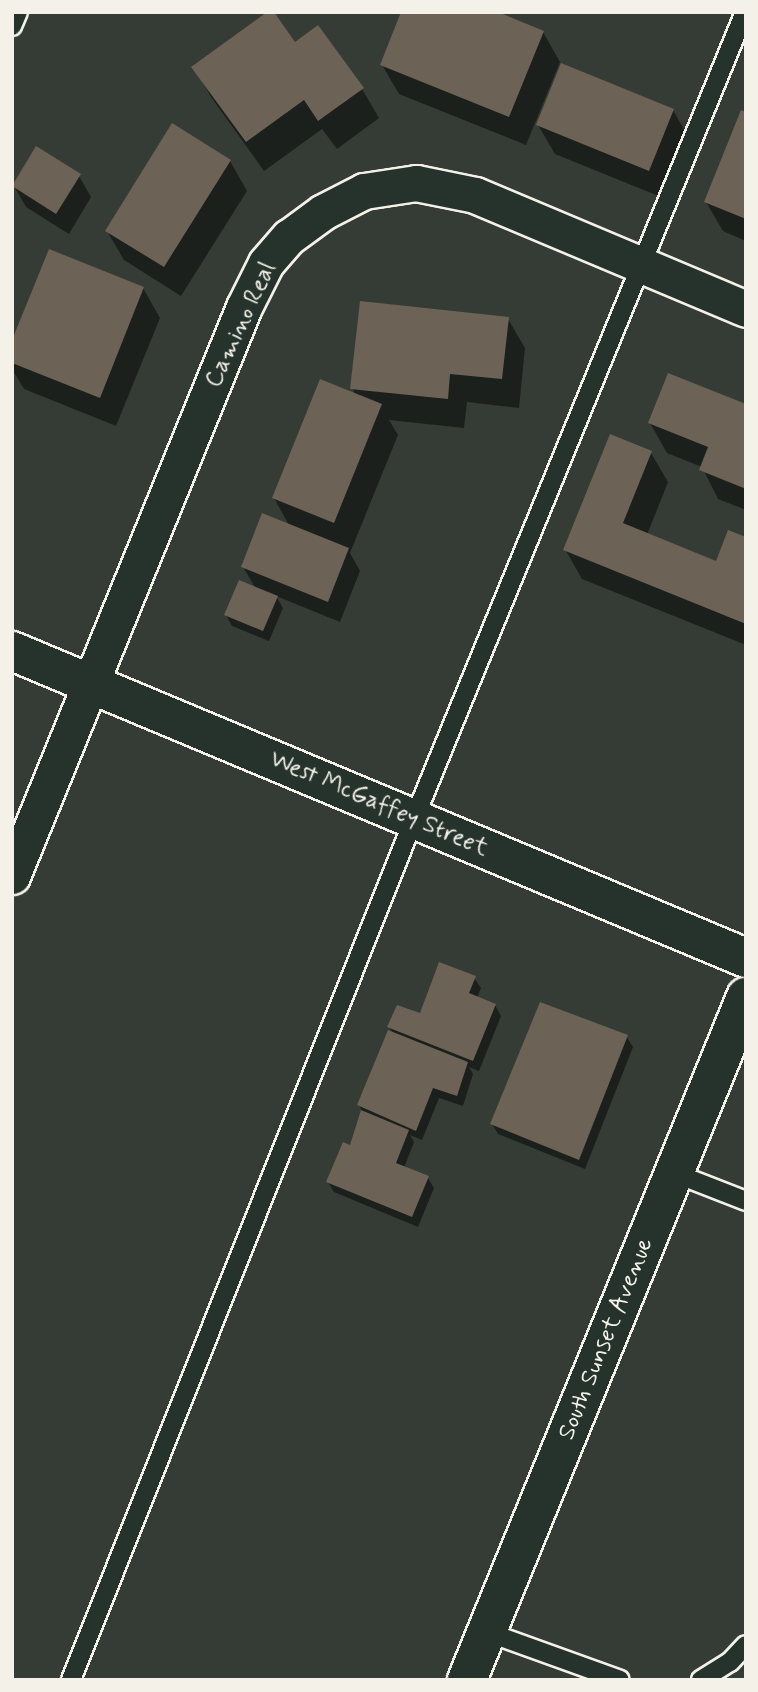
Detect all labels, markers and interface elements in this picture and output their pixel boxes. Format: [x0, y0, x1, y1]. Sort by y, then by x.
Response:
street label: Camino Real [199, 258, 283, 392]
street label: West McGaffey Street [265, 745, 493, 863]
street label: South Sunset Avenue [553, 1235, 659, 1443]

